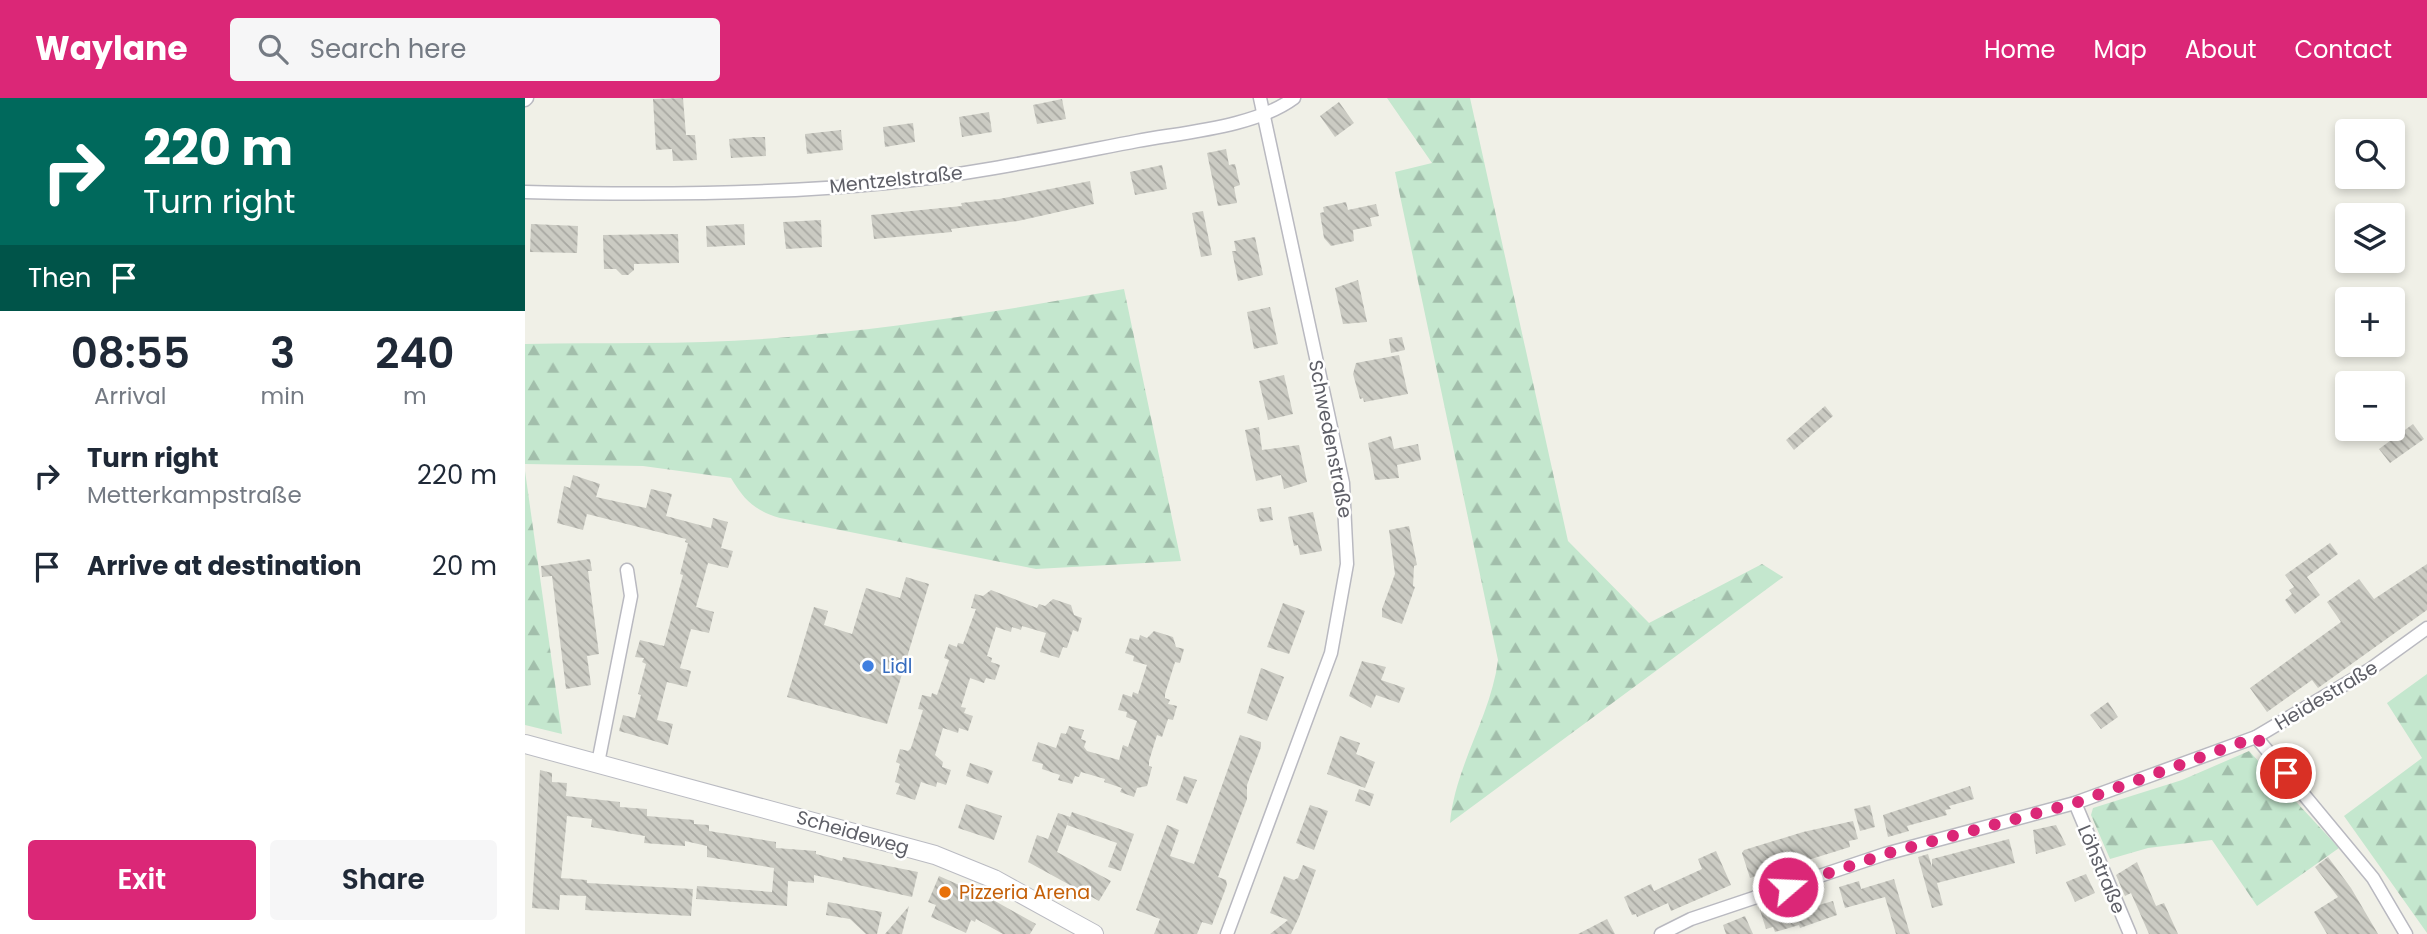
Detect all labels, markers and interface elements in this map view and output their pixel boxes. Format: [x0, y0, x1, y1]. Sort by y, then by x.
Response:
search box [230, 18, 720, 81]
text: Waylane [35, 25, 188, 72]
icon: search [254, 30, 292, 68]
text: Search here [310, 31, 466, 67]
text: Home [1984, 33, 2056, 66]
text: Map [2094, 33, 2147, 66]
text: About [2185, 33, 2256, 66]
text: Contact [2294, 33, 2392, 66]
text: 220 m [143, 114, 293, 182]
map controls [2335, 119, 2405, 441]
button: search [2335, 119, 2405, 189]
icon: right [28, 126, 119, 217]
street label: Mentzelstraße [828, 159, 964, 200]
text: Turn right [143, 179, 295, 224]
button: layers [2335, 203, 2405, 273]
icon: arrive [105, 259, 143, 297]
text: Then [28, 260, 91, 296]
button: + [2335, 287, 2405, 357]
text: 08:55 [71, 324, 190, 383]
text: 3 [270, 324, 295, 383]
text: 240 [375, 324, 454, 383]
street label: Schwedenstraße [1302, 358, 1359, 520]
button: − [2335, 371, 2405, 441]
text: Arrival [94, 380, 167, 412]
text: min [261, 380, 305, 412]
text: m [403, 380, 427, 412]
text: Turn right [87, 440, 219, 476]
icon: right [28, 457, 66, 495]
text: 220 m [417, 457, 497, 493]
text: Metterkampstraße [87, 479, 302, 511]
icon: arrive [28, 548, 66, 586]
text: Arrive at destination [87, 548, 362, 584]
text: 20 m [432, 548, 497, 584]
place label: Lidl [882, 653, 912, 680]
street label: Heidestraße [2270, 654, 2383, 737]
marker: Lidl [860, 658, 876, 674]
pin [2256, 743, 2316, 803]
icon: arrive [2267, 754, 2305, 792]
street label: Scheideweg [793, 803, 912, 861]
street label: Löhstraße [2071, 821, 2132, 918]
button: Exit [28, 840, 256, 920]
button: Share [270, 840, 497, 920]
position arrow [1751, 850, 1825, 924]
place label: Pizzeria Arena [959, 879, 1090, 906]
marker: Pizzeria Arena [937, 884, 953, 900]

